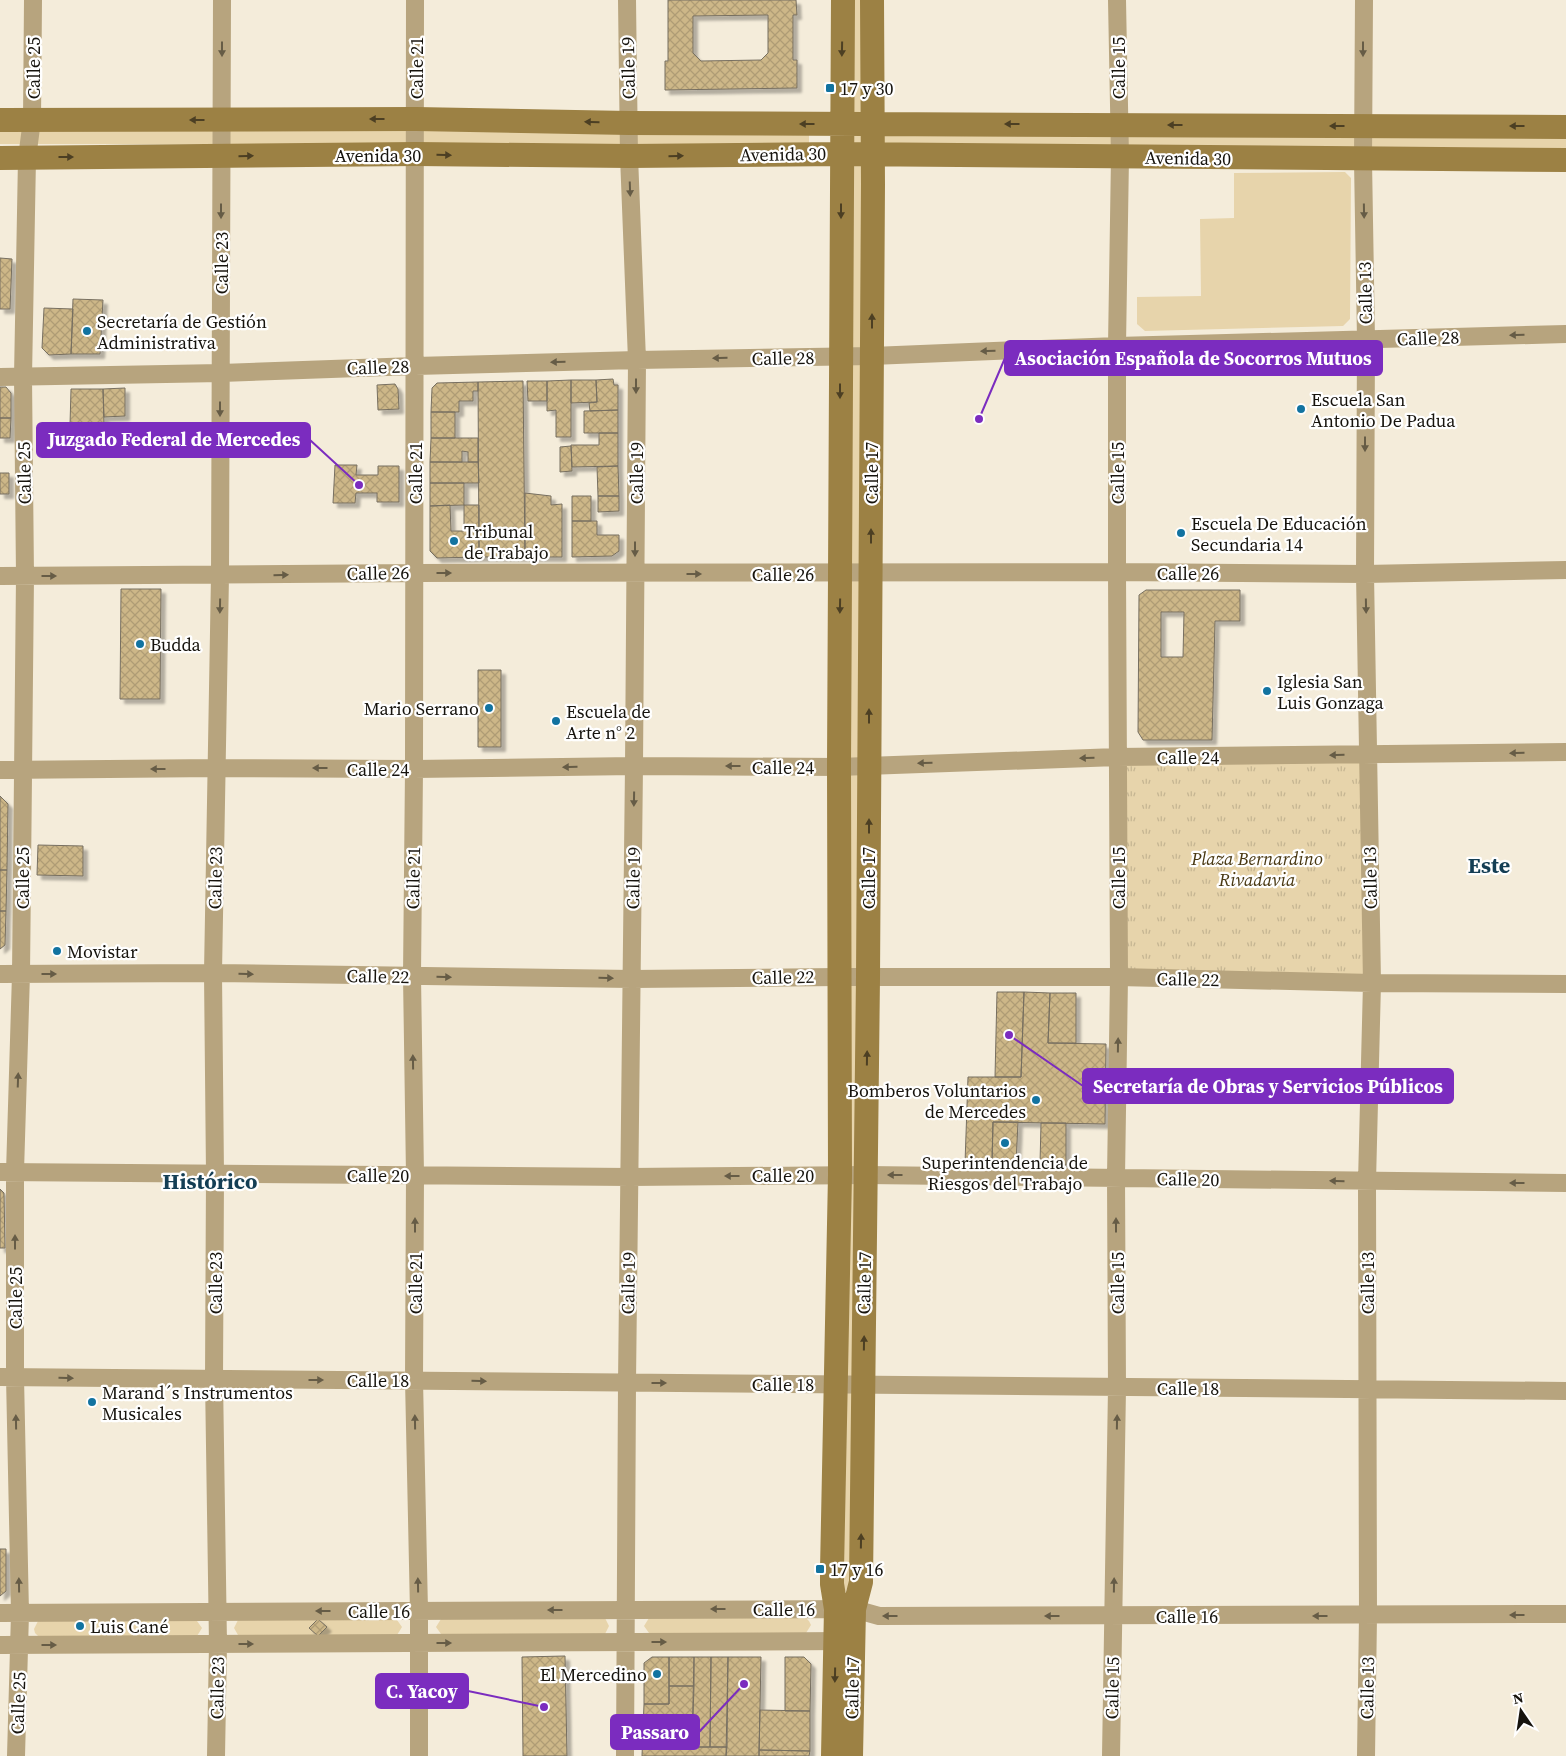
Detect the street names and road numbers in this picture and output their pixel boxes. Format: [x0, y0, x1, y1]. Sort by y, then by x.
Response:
street label: Calle 19 [615, 36, 641, 100]
street label: Calle 25 [21, 37, 46, 99]
street label: Calle 21 [404, 37, 429, 99]
street label: Calle 15 [1106, 37, 1131, 99]
street label: Avenida 30 [740, 141, 826, 167]
street label: Avenida 30 [335, 143, 421, 168]
street label: Avenida 30 [1145, 145, 1231, 171]
street label: Calle 23 [209, 232, 234, 294]
street label: Calle 13 [1352, 261, 1378, 325]
street label: Calle 28 [1396, 324, 1460, 352]
street label: Calle 28 [751, 345, 815, 371]
street label: Calle 28 [346, 353, 410, 381]
street label: Calle 25 [11, 441, 37, 505]
street label: Calle 21 [403, 442, 428, 504]
street label: Calle 19 [624, 442, 649, 504]
street label: Calle 17 [859, 442, 884, 504]
street label: Calle 15 [1105, 442, 1130, 504]
street label: Calle 26 [346, 560, 410, 586]
street label: Calle 26 [1157, 561, 1219, 586]
street label: Calle 26 [752, 562, 814, 587]
street label: Calle 24 [1157, 745, 1219, 770]
street label: Calle 24 [752, 755, 814, 780]
street label: Calle 24 [347, 757, 409, 782]
street label: Calle 23 [202, 846, 228, 910]
street label: Calle 21 [400, 846, 426, 910]
street label: Calle 19 [620, 846, 646, 910]
street label: Calle 13 [1357, 846, 1383, 910]
street label: Calle 25 [10, 847, 35, 909]
street label: Calle 17 [856, 847, 881, 909]
street label: Calle 15 [1106, 847, 1131, 909]
street label: Calle 22 [346, 963, 410, 989]
street label: Calle 22 [751, 964, 815, 990]
street label: Calle 22 [1156, 966, 1220, 992]
street label: Calle 20 [347, 1163, 409, 1188]
street label: Calle 20 [752, 1163, 814, 1188]
street label: Calle 20 [1156, 1166, 1220, 1192]
street label: Calle 19 [615, 1251, 641, 1315]
street label: Calle 17 [851, 1251, 877, 1315]
street label: Calle 23 [203, 1252, 228, 1314]
street label: Calle 21 [403, 1252, 428, 1314]
street label: Calle 15 [1105, 1252, 1130, 1314]
street label: Calle 13 [1355, 1252, 1380, 1314]
street label: Calle 25 [3, 1267, 28, 1329]
street label: Calle 18 [347, 1368, 409, 1393]
street label: Calle 18 [752, 1372, 814, 1397]
street label: Calle 18 [1157, 1376, 1219, 1401]
street label: Calle 16 [753, 1597, 815, 1622]
street label: Calle 16 [348, 1599, 410, 1624]
street label: Calle 16 [1156, 1604, 1218, 1629]
street label: Calle 23 [204, 1656, 230, 1720]
street label: Calle 17 [839, 1656, 865, 1720]
street label: Calle 15 [1099, 1656, 1125, 1720]
street label: Calle 13 [1354, 1656, 1380, 1720]
street label: Calle 25 [4, 1671, 32, 1735]

